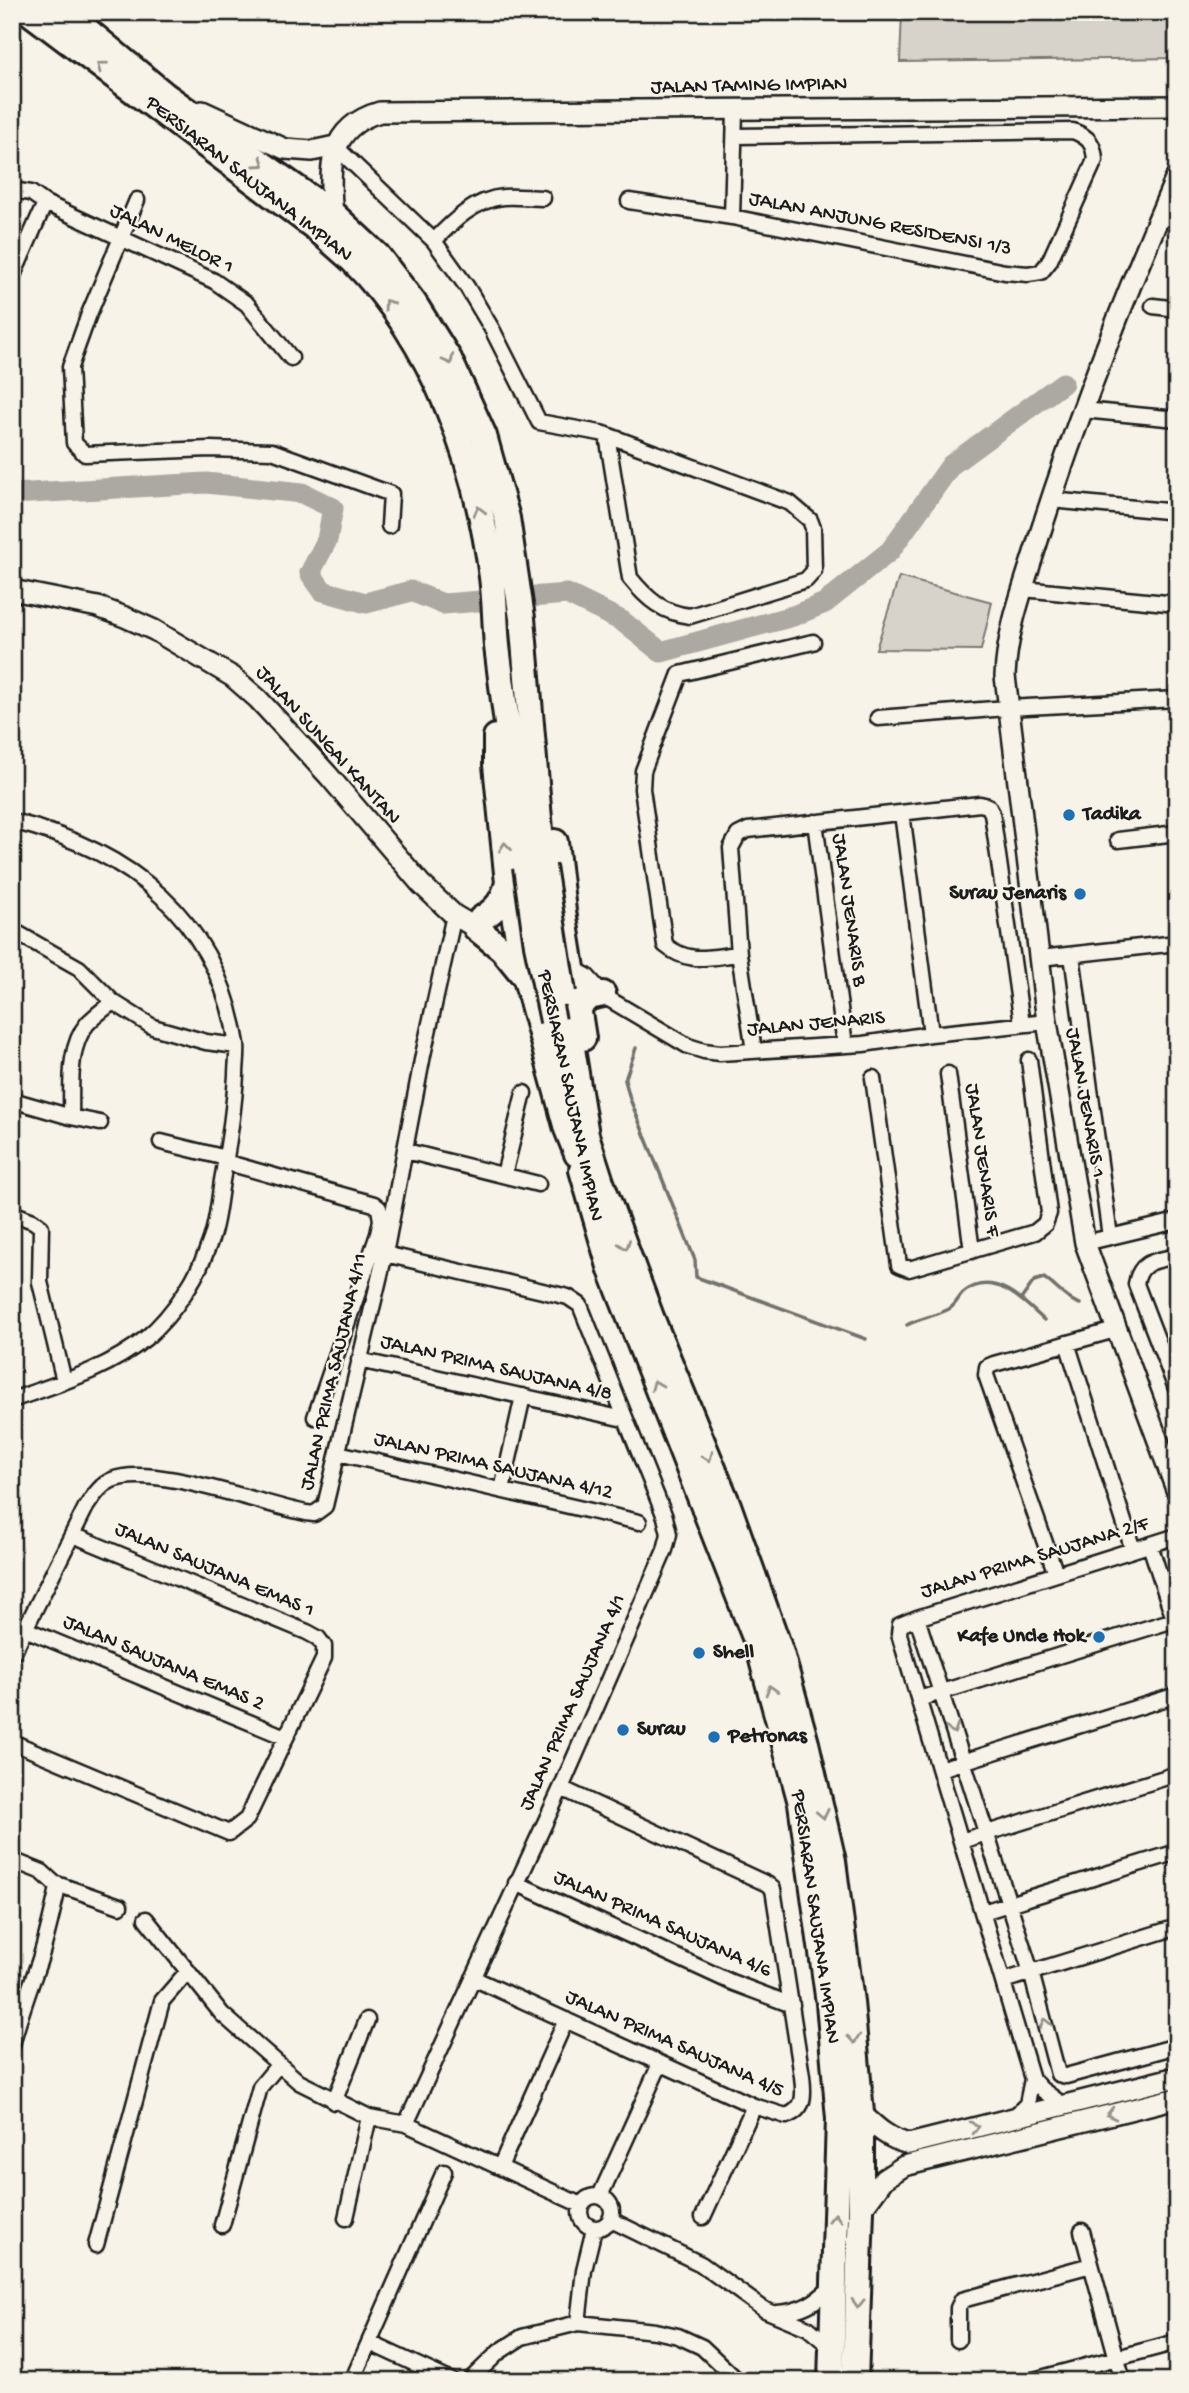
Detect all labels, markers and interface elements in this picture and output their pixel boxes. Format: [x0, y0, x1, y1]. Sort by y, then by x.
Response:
one-way arrow [96, 62, 108, 75]
street label: JALAN TAMING IMPIAN [650, 73, 848, 101]
street label: PERSIARAN SAUJANA IMPIAN [139, 91, 357, 269]
one-way arrow [252, 155, 265, 167]
street label: JALAN ANJUNG RESIDENSI 1/3 [747, 187, 1013, 263]
street label: JALAN MELOR 1 [105, 199, 237, 281]
one-way arrow [384, 299, 396, 312]
one-way arrow [441, 353, 454, 365]
one-way arrow [473, 505, 487, 517]
street label: JALAN SUNGAI KANTAN [249, 661, 405, 831]
place label: Tadika [1081, 803, 1142, 828]
marker: Tadika [1061, 807, 1077, 823]
street label: JALAN JENARIS B [825, 832, 871, 989]
one-way arrow [497, 841, 512, 853]
place label: Surau Jenaris [949, 882, 1067, 907]
marker: Surau Jenaris [1072, 886, 1088, 902]
street label: PERSIARAN SAUJANA IMPIAN [530, 967, 608, 1224]
street label: JALAN JENARIS [746, 1006, 886, 1043]
street label: JALAN JENARIS 1 [1059, 1026, 1109, 1180]
street label: JALAN JENARIS F [958, 1082, 1004, 1239]
one-way arrow [617, 1239, 631, 1251]
street label: JALAN PRIMA SAUJANA 4/11 [296, 1251, 374, 1493]
street label: JALAN PRIMA SAUJANA 4/8 [378, 1330, 614, 1408]
one-way arrow [650, 1380, 664, 1392]
street label: JALAN PRIMA SAUJANA 4/12 [371, 1427, 615, 1507]
one-way arrow [699, 1450, 713, 1462]
street label: JALAN PRIMA SAUJANA 2/F [918, 1512, 1153, 1606]
street label: JALAN SAUJANA EMAS 1 [110, 1518, 318, 1624]
street label: JALAN PRIMA SAUJANA 4/1 [515, 1591, 633, 1815]
street label: JALAN SAUJANA EMAS 2 [59, 1610, 267, 1718]
place label: Kafe Uncle Hok [957, 1625, 1088, 1650]
marker: Kafe Uncle Hok [1091, 1629, 1107, 1645]
place label: Shell [713, 1641, 754, 1666]
marker: Shell [691, 1645, 707, 1661]
one-way arrow [764, 1684, 779, 1696]
place label: Surau [637, 1718, 686, 1743]
marker: Surau [615, 1722, 631, 1738]
one-way arrow [945, 1723, 959, 1735]
place label: Petronas [727, 1725, 808, 1750]
marker: Petronas [706, 1729, 722, 1745]
street label: PERSIARAN SAUJANA IMPIAN [784, 1787, 844, 2046]
one-way arrow [814, 1808, 829, 1820]
street label: JALAN PRIMA SAUJANA 4/6 [549, 1866, 775, 1985]
street label: JALAN PRIMA SAUJANA 4/5 [561, 1985, 787, 2105]
one-way arrow [1039, 2017, 1053, 2029]
one-way arrow [846, 2033, 861, 2044]
one-way arrow [1105, 2106, 1117, 2120]
one-way arrow [969, 2121, 981, 2135]
one-way arrow [828, 2212, 843, 2223]
one-way arrow [850, 2298, 865, 2309]

